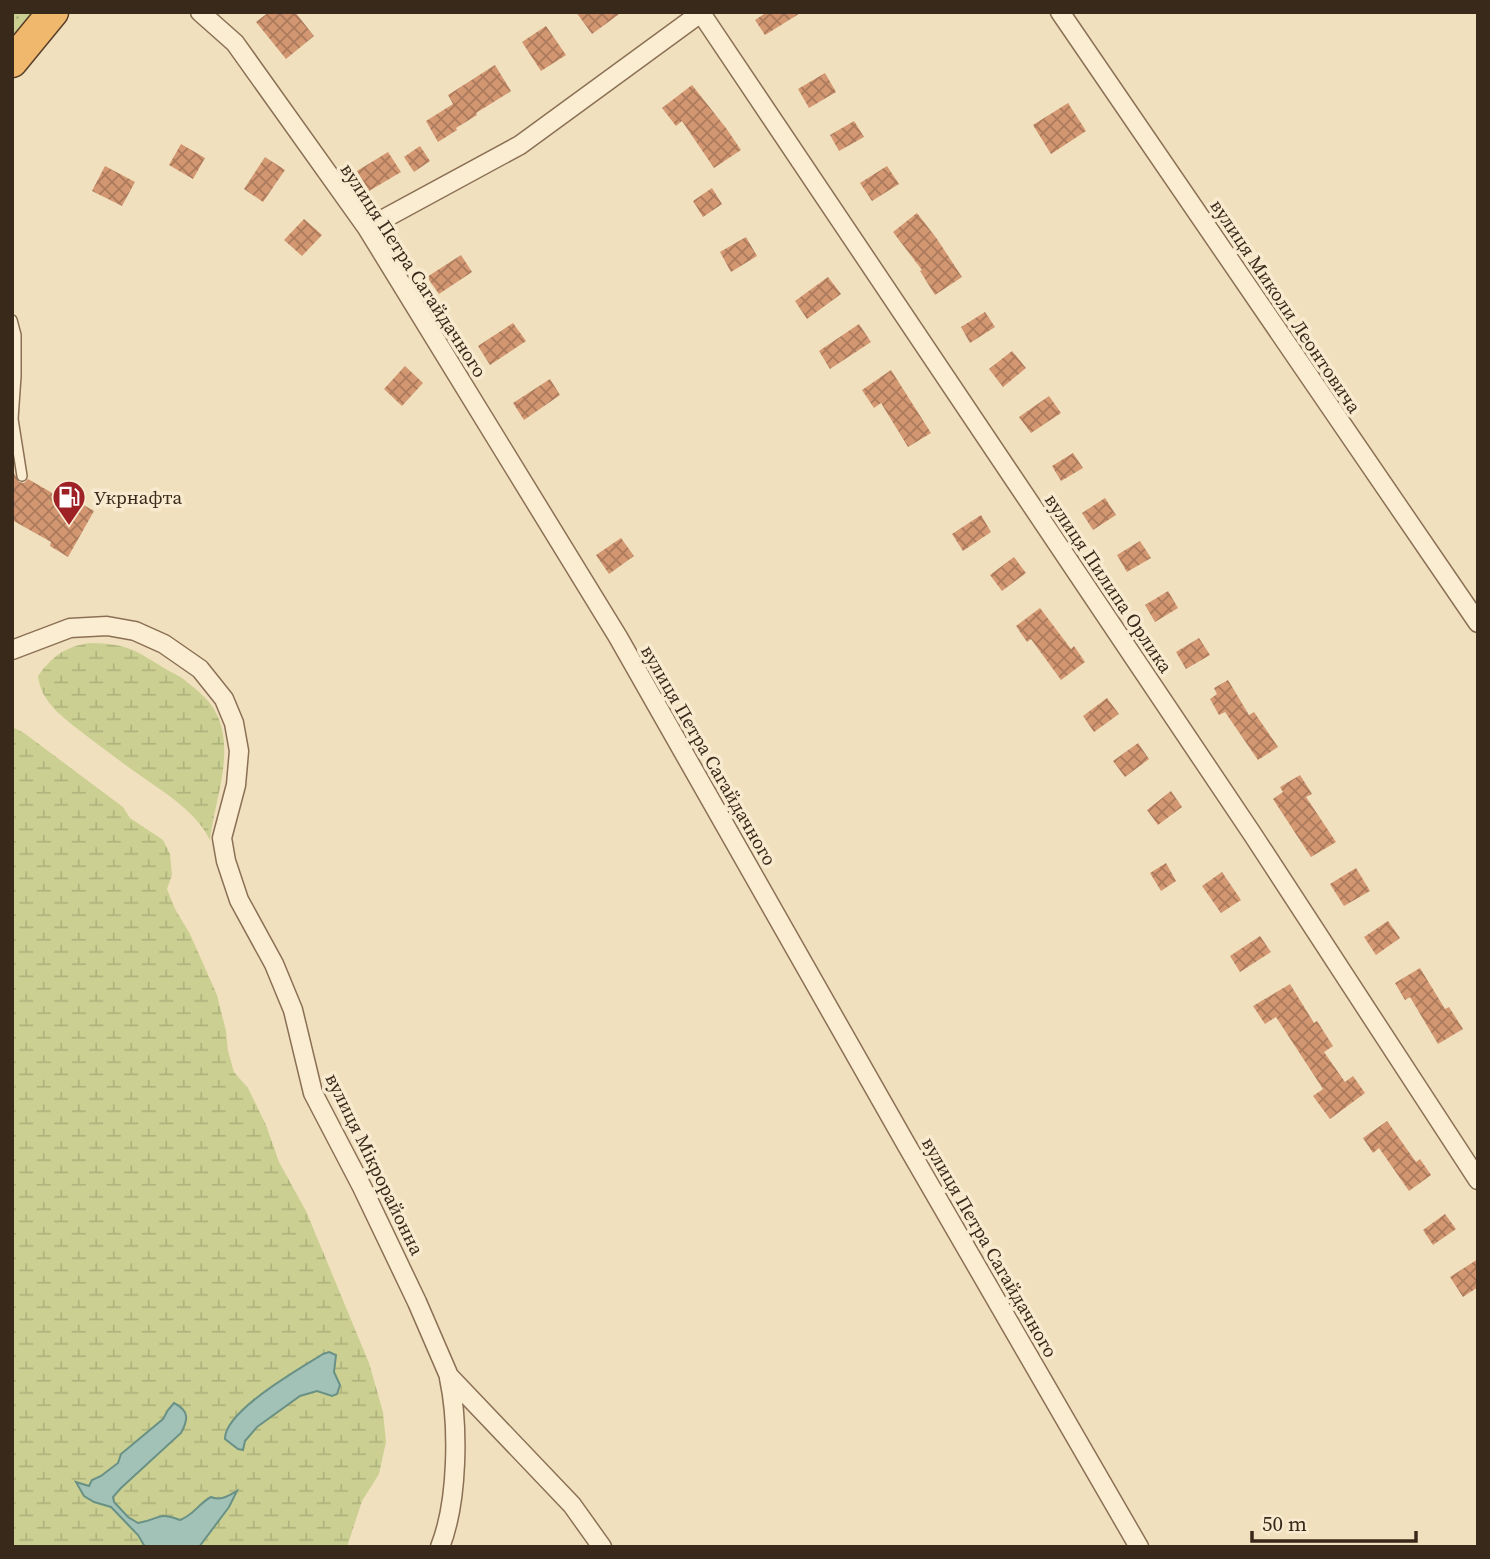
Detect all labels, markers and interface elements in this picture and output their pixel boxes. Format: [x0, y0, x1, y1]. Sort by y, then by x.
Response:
street label: вулиця Петра Сагайдачного [335, 158, 493, 382]
street label: вулиця Миколи Леонтовича [1205, 194, 1368, 418]
fuel station icon: Укрнафта [50, 478, 88, 527]
place label: Укрнафта [94, 484, 182, 510]
street label: вулиця Пилипа Орлика [1039, 488, 1179, 678]
street label: вулиця Петра Сагайдачного [635, 640, 783, 870]
street label: вулиця Мікрорайонна [320, 1069, 431, 1260]
street label: вулиця Петра Сагайдачного [916, 1132, 1064, 1362]
scale bar [1252, 1500, 1416, 1544]
text: 50 m [1262, 1509, 1307, 1538]

